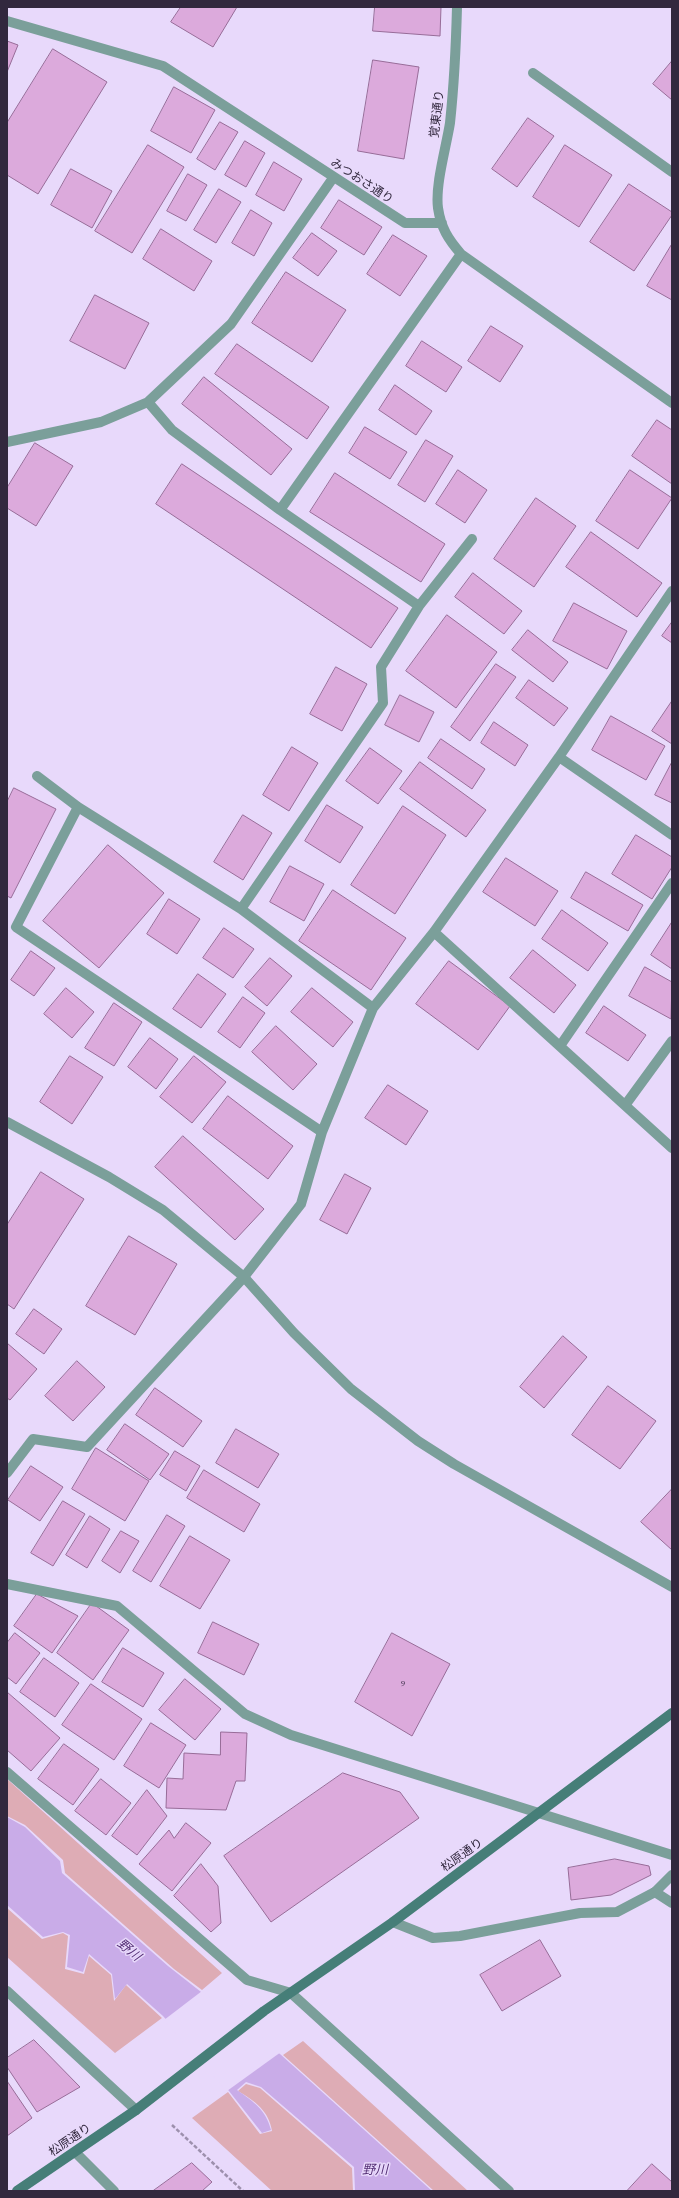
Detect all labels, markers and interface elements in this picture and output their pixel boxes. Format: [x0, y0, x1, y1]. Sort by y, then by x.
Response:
street label: 覚東通り [427, 89, 447, 139]
street label: みつおさ通り [328, 155, 396, 207]
house number: 9 [400, 1677, 406, 1689]
street label: 松原通り [438, 1835, 486, 1875]
water label: 野川 [114, 1936, 144, 1964]
street label: 松原通り [46, 2121, 94, 2159]
water label: 野川 [362, 2162, 388, 2178]

